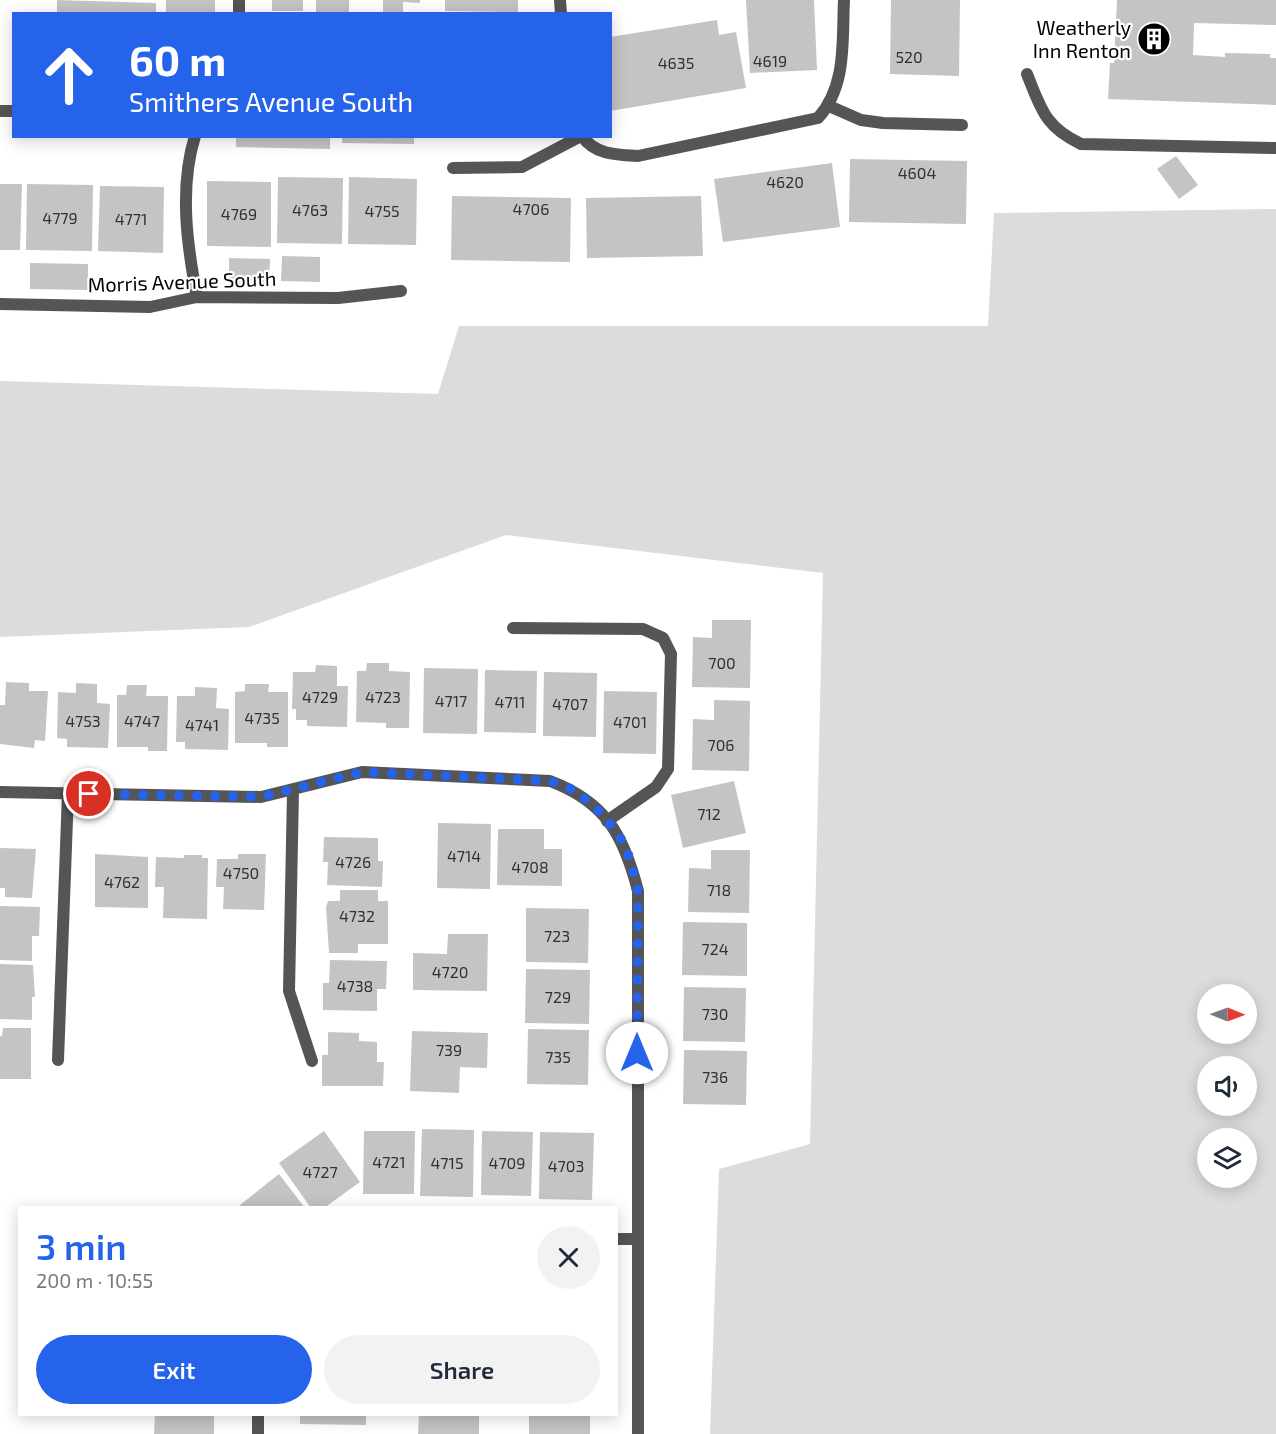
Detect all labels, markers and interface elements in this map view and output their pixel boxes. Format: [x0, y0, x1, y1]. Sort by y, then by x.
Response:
place label: Weatherly Inn Renton [1033, 15, 1131, 62]
building icon: Weatherly Inn Renton [1136, 21, 1172, 57]
text: 60 m [129, 34, 226, 84]
icon: ahead [30, 36, 108, 114]
house number: 520 [895, 47, 923, 66]
house number: 4619 [753, 51, 787, 70]
house number: 4635 [658, 53, 694, 72]
text: Smithers Avenue South [129, 85, 413, 117]
house number: 4604 [898, 163, 936, 182]
house number: 4620 [766, 172, 804, 191]
house number: 4706 [513, 199, 549, 218]
house number: 4763 [292, 200, 328, 219]
house number: 4755 [364, 201, 400, 220]
house number: 4769 [221, 204, 257, 223]
house number: 4779 [42, 208, 78, 227]
house number: 4771 [115, 209, 147, 228]
street label: Morris Avenue South [87, 266, 277, 296]
house number: 700 [708, 653, 736, 672]
house number: 4729 [302, 687, 338, 706]
house number: 4723 [365, 687, 401, 706]
house number: 4717 [435, 691, 467, 710]
house number: 4711 [495, 692, 525, 711]
house number: 4707 [552, 694, 588, 713]
house number: 4735 [244, 708, 280, 727]
house number: 4753 [65, 711, 101, 730]
house number: 4747 [124, 711, 160, 730]
house number: 4701 [613, 712, 647, 731]
house number: 4741 [185, 715, 219, 734]
house number: 706 [708, 735, 735, 754]
pin [63, 768, 114, 819]
icon: arrive [72, 777, 105, 810]
house number: 712 [697, 804, 721, 823]
house number: 4714 [447, 846, 481, 865]
house number: 4726 [335, 852, 371, 871]
house number: 4708 [511, 857, 549, 876]
house number: 4750 [223, 863, 259, 882]
house number: 4762 [104, 872, 140, 891]
house number: 718 [707, 880, 731, 899]
house number: 4732 [339, 906, 375, 925]
house number: 723 [544, 926, 570, 945]
house number: 724 [701, 939, 729, 958]
house number: 4720 [432, 962, 468, 981]
house number: 4738 [337, 976, 373, 995]
north arrow [1197, 984, 1257, 1044]
map controls [1197, 984, 1257, 1188]
house number: 729 [545, 987, 571, 1006]
house number: 730 [702, 1004, 728, 1023]
position arrow [605, 1021, 669, 1085]
house number: 739 [436, 1040, 462, 1059]
house number: 735 [545, 1047, 571, 1066]
button: sound [1197, 1056, 1257, 1116]
house number: 736 [702, 1067, 728, 1086]
button: layers [1197, 1128, 1257, 1188]
house number: 4721 [372, 1152, 406, 1171]
house number: 4715 [431, 1153, 463, 1172]
house number: 4709 [489, 1153, 525, 1172]
house number: 4703 [548, 1156, 584, 1175]
house number: 4727 [302, 1162, 338, 1181]
text: 3 min [36, 1224, 127, 1267]
button: close [537, 1226, 600, 1289]
text: 200 m · 10:55 [36, 1268, 153, 1292]
button: Exit [36, 1335, 312, 1404]
button: Share [324, 1335, 600, 1404]

